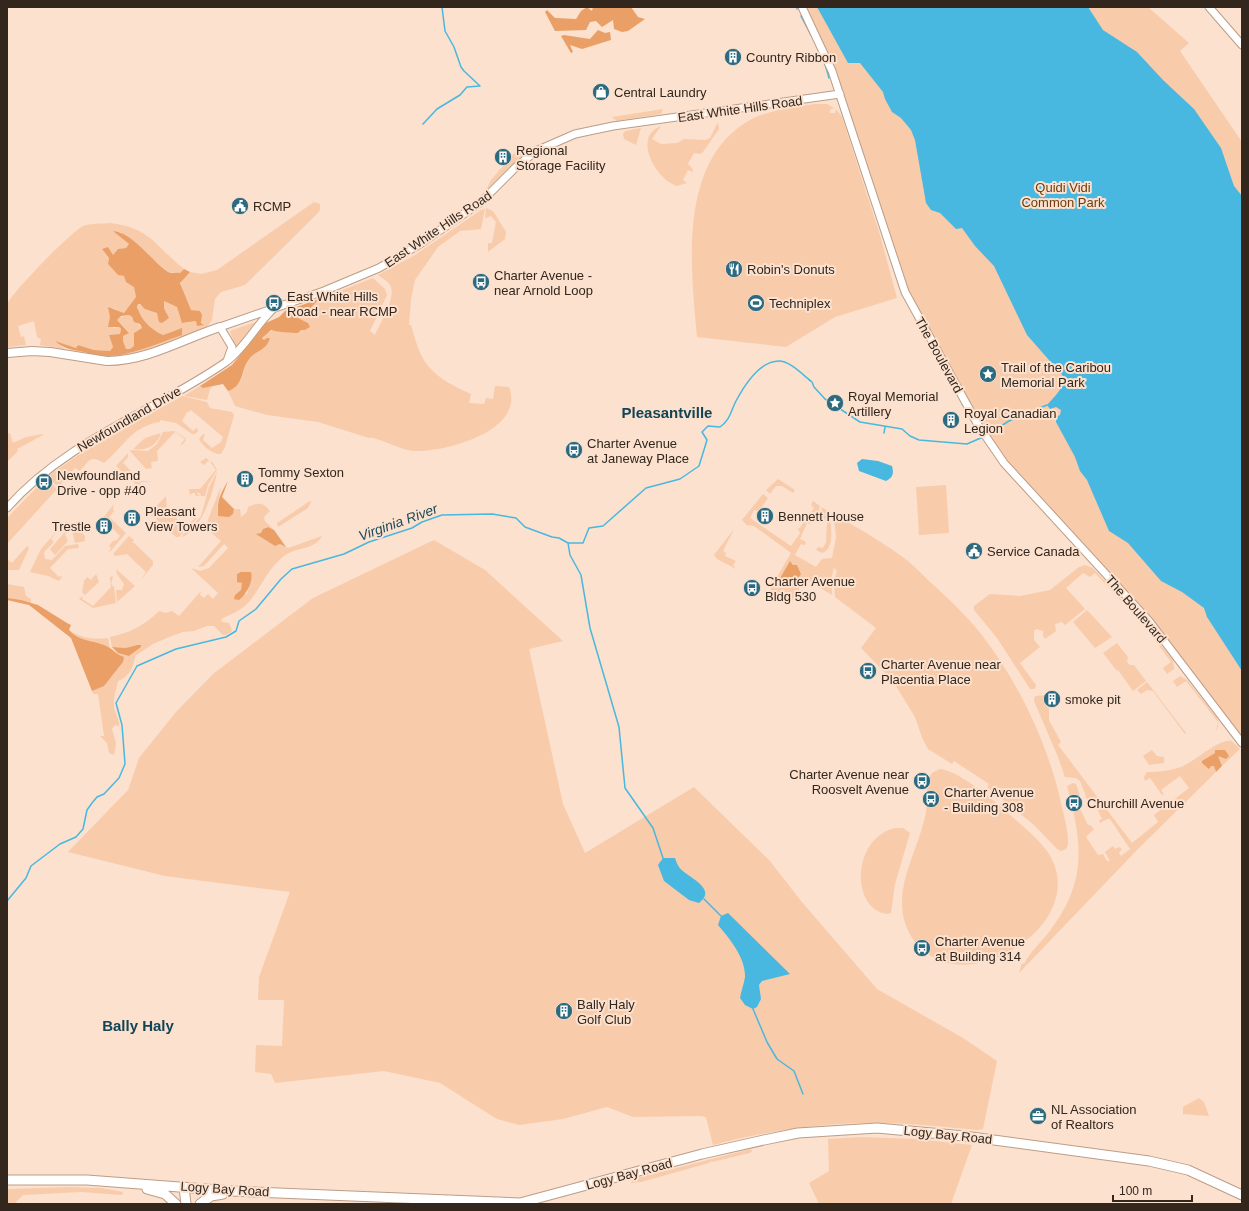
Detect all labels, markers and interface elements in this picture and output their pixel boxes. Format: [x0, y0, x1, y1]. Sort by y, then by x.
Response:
building icon: Country Ribbon [723, 47, 743, 67]
place label: Country Ribbon [746, 50, 836, 65]
shop icon: Central Laundry [591, 82, 611, 102]
place label: Central Laundry [614, 85, 707, 100]
street label: East White Hills Road [677, 93, 803, 125]
place label: Regional Storage Facility [516, 143, 606, 173]
building icon: Regional Storage Facility [493, 147, 513, 167]
park label: Quidi Vidi Common Park [1021, 180, 1105, 210]
street label: East White Hills Road [382, 188, 494, 270]
public building icon: RCMP [230, 196, 250, 216]
place label: RCMP [253, 199, 291, 214]
restaurant icon: Robin's Donuts [724, 259, 744, 279]
place label: Robin's Donuts [747, 262, 835, 277]
place label: Charter Avenue - near Arnold Loop [494, 268, 593, 298]
bus stop icon: Charter Avenue - near Arnold Loop [471, 272, 491, 292]
place label: East White Hills Road - near RCMP [287, 289, 398, 319]
bus stop icon: East White Hills Road - near RCMP [264, 293, 284, 313]
sports icon: Techniplex [746, 293, 766, 313]
place label: Techniplex [769, 296, 831, 311]
street label: The Boulevard [912, 314, 966, 396]
place label: Trail of the Caribou Memorial Park [1001, 360, 1111, 390]
place icon: Trail of the Caribou Memorial Park [978, 364, 998, 384]
street label: Newfoundland Drive [75, 383, 183, 455]
place label: Royal Memorial Artillery [848, 389, 938, 419]
place icon: Royal Memorial Artillery [825, 393, 845, 413]
district label: Pleasantville [622, 404, 712, 421]
place label: Royal Canadian Legion [964, 406, 1057, 436]
building icon: Royal Canadian Legion [941, 410, 961, 430]
place label: Charter Avenue at Janeway Place [587, 436, 689, 466]
bus stop icon: Charter Avenue at Janeway Place [564, 440, 584, 460]
place label: Tommy Sexton Centre [258, 465, 344, 495]
place label: Newfoundland Drive - opp #40 [57, 468, 146, 498]
building icon: Tommy Sexton Centre [235, 469, 255, 489]
bus stop icon: Newfoundland Drive - opp #40 [34, 472, 54, 492]
water label: Virginia River [356, 500, 441, 544]
place label: Pleasant View Towers [145, 504, 218, 534]
building icon: Bennett House [755, 506, 775, 526]
building icon: Pleasant View Towers [122, 508, 142, 528]
place label: Bennett House [778, 509, 864, 524]
building icon: Trestle [94, 516, 114, 536]
place label: Trestle [52, 519, 91, 534]
public building icon: Service Canada [964, 541, 984, 561]
place label: Service Canada [987, 544, 1080, 559]
street label: The Boulevard [1103, 572, 1169, 646]
place label: Charter Avenue Bldg 530 [765, 574, 855, 604]
bus stop icon: Charter Avenue Bldg 530 [742, 578, 762, 598]
place label: Charter Avenue near Placentia Place [881, 657, 1001, 687]
bus stop icon: Charter Avenue near Placentia Place [858, 661, 878, 681]
building icon: smoke pit [1042, 689, 1062, 709]
place label: smoke pit [1065, 692, 1121, 707]
place label: Charter Avenue near Roosvelt Avenue [789, 767, 910, 797]
bus stop icon: Charter Avenue near Roosvelt Avenue [912, 771, 932, 791]
place label: Charter Avenue - Building 308 [944, 785, 1034, 815]
bus stop icon: Charter Avenue - Building 308 [921, 789, 941, 809]
bus stop icon: Churchill Avenue [1064, 793, 1084, 813]
place label: Churchill Avenue [1087, 796, 1184, 811]
place label: Charter Avenue at Building 314 [935, 934, 1025, 964]
bus stop icon: Charter Avenue at Building 314 [912, 938, 932, 958]
place label: Bally Haly Golf Club [577, 997, 635, 1027]
building icon: Bally Haly Golf Club [554, 1001, 574, 1021]
district label: Bally Haly [102, 1017, 175, 1034]
place label: NL Association of Realtors [1051, 1102, 1137, 1132]
office icon: NL Association of Realtors [1028, 1106, 1048, 1126]
street label: Logy Bay Road [903, 1123, 993, 1147]
street label: Logy Bay Road [584, 1155, 674, 1193]
scale bar [1113, 1177, 1192, 1203]
street label: Logy Bay Road [180, 1178, 270, 1200]
text: 100 m [1119, 1184, 1152, 1198]

